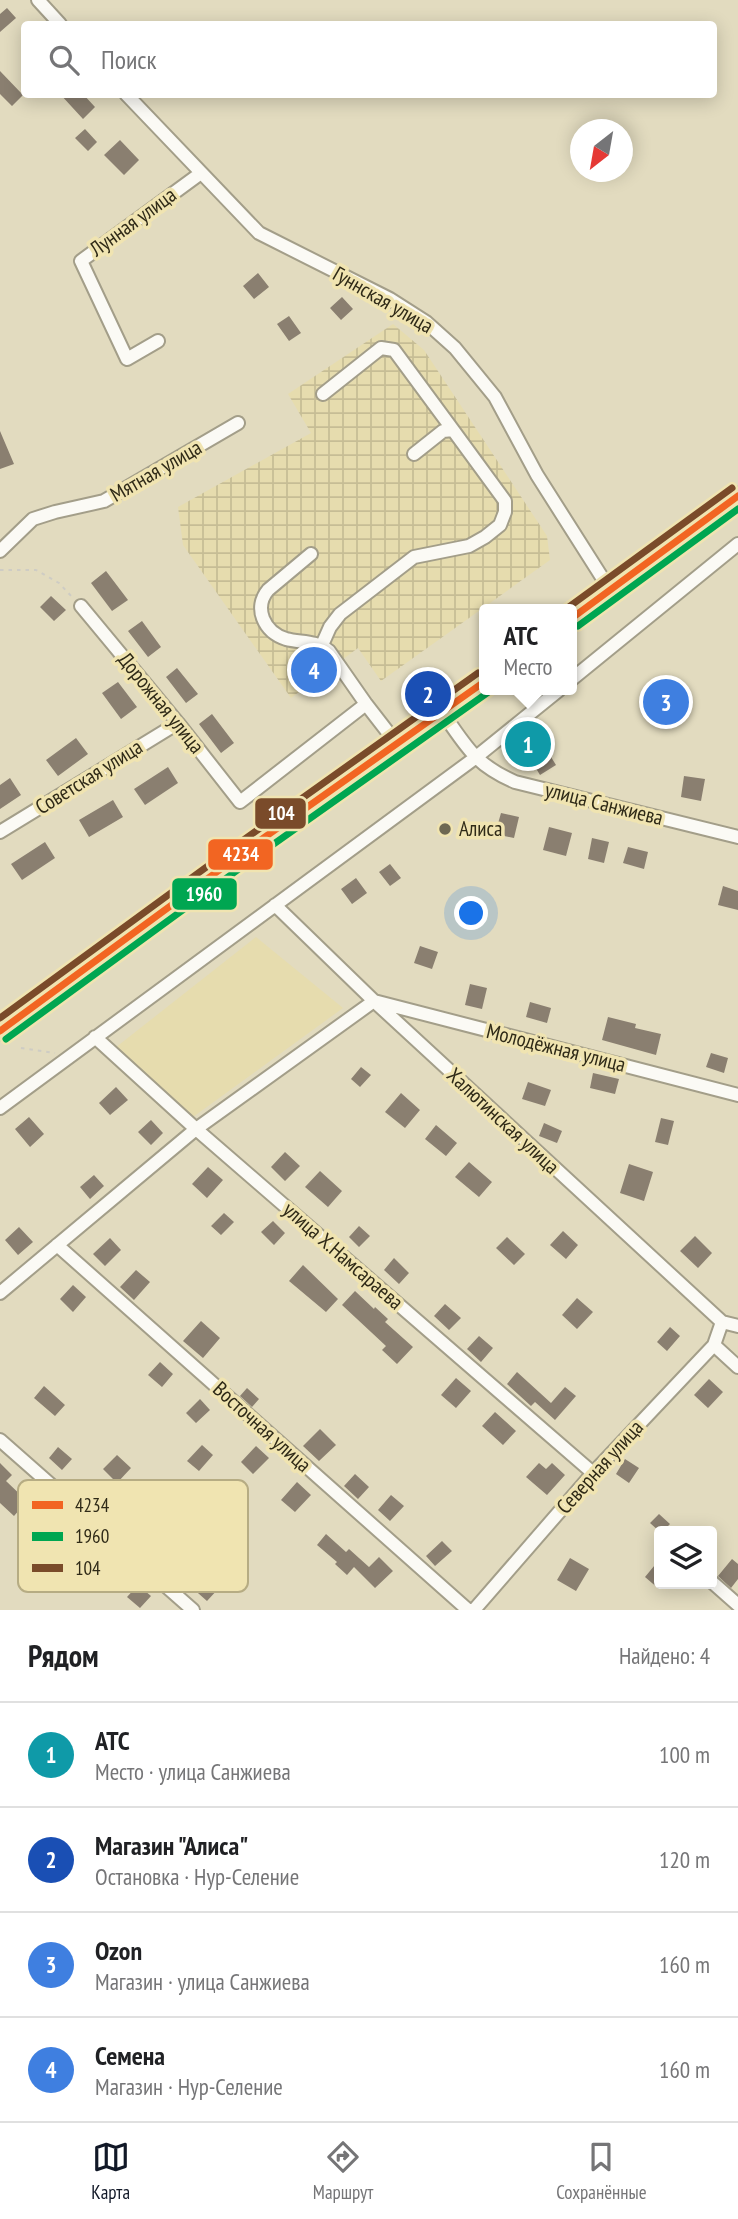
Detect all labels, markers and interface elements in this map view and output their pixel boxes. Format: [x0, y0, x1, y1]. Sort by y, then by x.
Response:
search box [21, 21, 717, 98]
icon: search [45, 41, 83, 79]
text: Поиск [101, 43, 157, 76]
north arrow [570, 119, 633, 182]
street label: Лунная улица [83, 181, 181, 263]
street label: Гуннская улица [328, 260, 438, 339]
street label: Мятная улица [105, 434, 206, 508]
popup [479, 604, 577, 695]
text: АТС [504, 619, 538, 652]
pin: 4 [291, 644, 337, 696]
street label: Дорожная улица [112, 647, 210, 759]
text: Место [504, 652, 552, 681]
pin: 2 [405, 668, 451, 720]
pin: 3 [643, 676, 689, 728]
pin: 1 [505, 718, 551, 770]
street label: Советская улица [30, 733, 147, 820]
street label: улица Санжиева [542, 776, 666, 831]
line badge: 104 [254, 797, 307, 830]
text: 104 [267, 801, 295, 825]
place label: Алиса [459, 815, 502, 842]
marker: Алиса [437, 821, 453, 837]
line badge: 4234 [207, 838, 274, 871]
text: 4234 [223, 842, 259, 866]
line badge: 1960 [171, 877, 238, 911]
text: 1960 [186, 882, 222, 906]
your location [454, 896, 488, 930]
street label: Молодёжная улица [484, 1017, 628, 1078]
street label: Халютинская улица [441, 1062, 565, 1180]
street label: улица Х.Намсараева [278, 1196, 409, 1315]
street label: Восточная улица [208, 1375, 317, 1478]
street label: Северная улица [550, 1414, 649, 1519]
legend [18, 1480, 248, 1592]
text: 4234 [75, 1493, 110, 1517]
text: 1960 [75, 1524, 109, 1548]
map controls [654, 1526, 717, 1589]
button: layers [654, 1526, 717, 1589]
text: 104 [75, 1556, 101, 1580]
text: Рядом [28, 1636, 99, 1675]
text: Найдено: 4 [619, 1641, 710, 1670]
text: АТС [95, 1724, 130, 1757]
text: 1 [46, 1740, 57, 1769]
text: 100 m [659, 1740, 710, 1769]
text: Место · улица Санжиева [95, 1757, 291, 1786]
text: Магазин "Алиса" [95, 1829, 248, 1862]
text: 2 [46, 1845, 57, 1874]
text: 120 m [659, 1845, 710, 1874]
text: Остановка · Нур-Селение [95, 1862, 299, 1891]
text: Ozon [95, 1934, 142, 1967]
text: 3 [46, 1950, 57, 1979]
text: 160 m [659, 1950, 710, 1979]
text: Магазин · улица Санжиева [95, 1967, 310, 1996]
text: Семена [95, 2039, 165, 2072]
text: 4 [46, 2055, 57, 2084]
text: 160 m [659, 2055, 710, 2084]
text: Магазин · Нур-Селение [95, 2072, 283, 2101]
tab: Карта [91, 2138, 130, 2204]
tab: Маршрут [313, 2138, 373, 2204]
tab: Сохранённые [556, 2138, 647, 2204]

